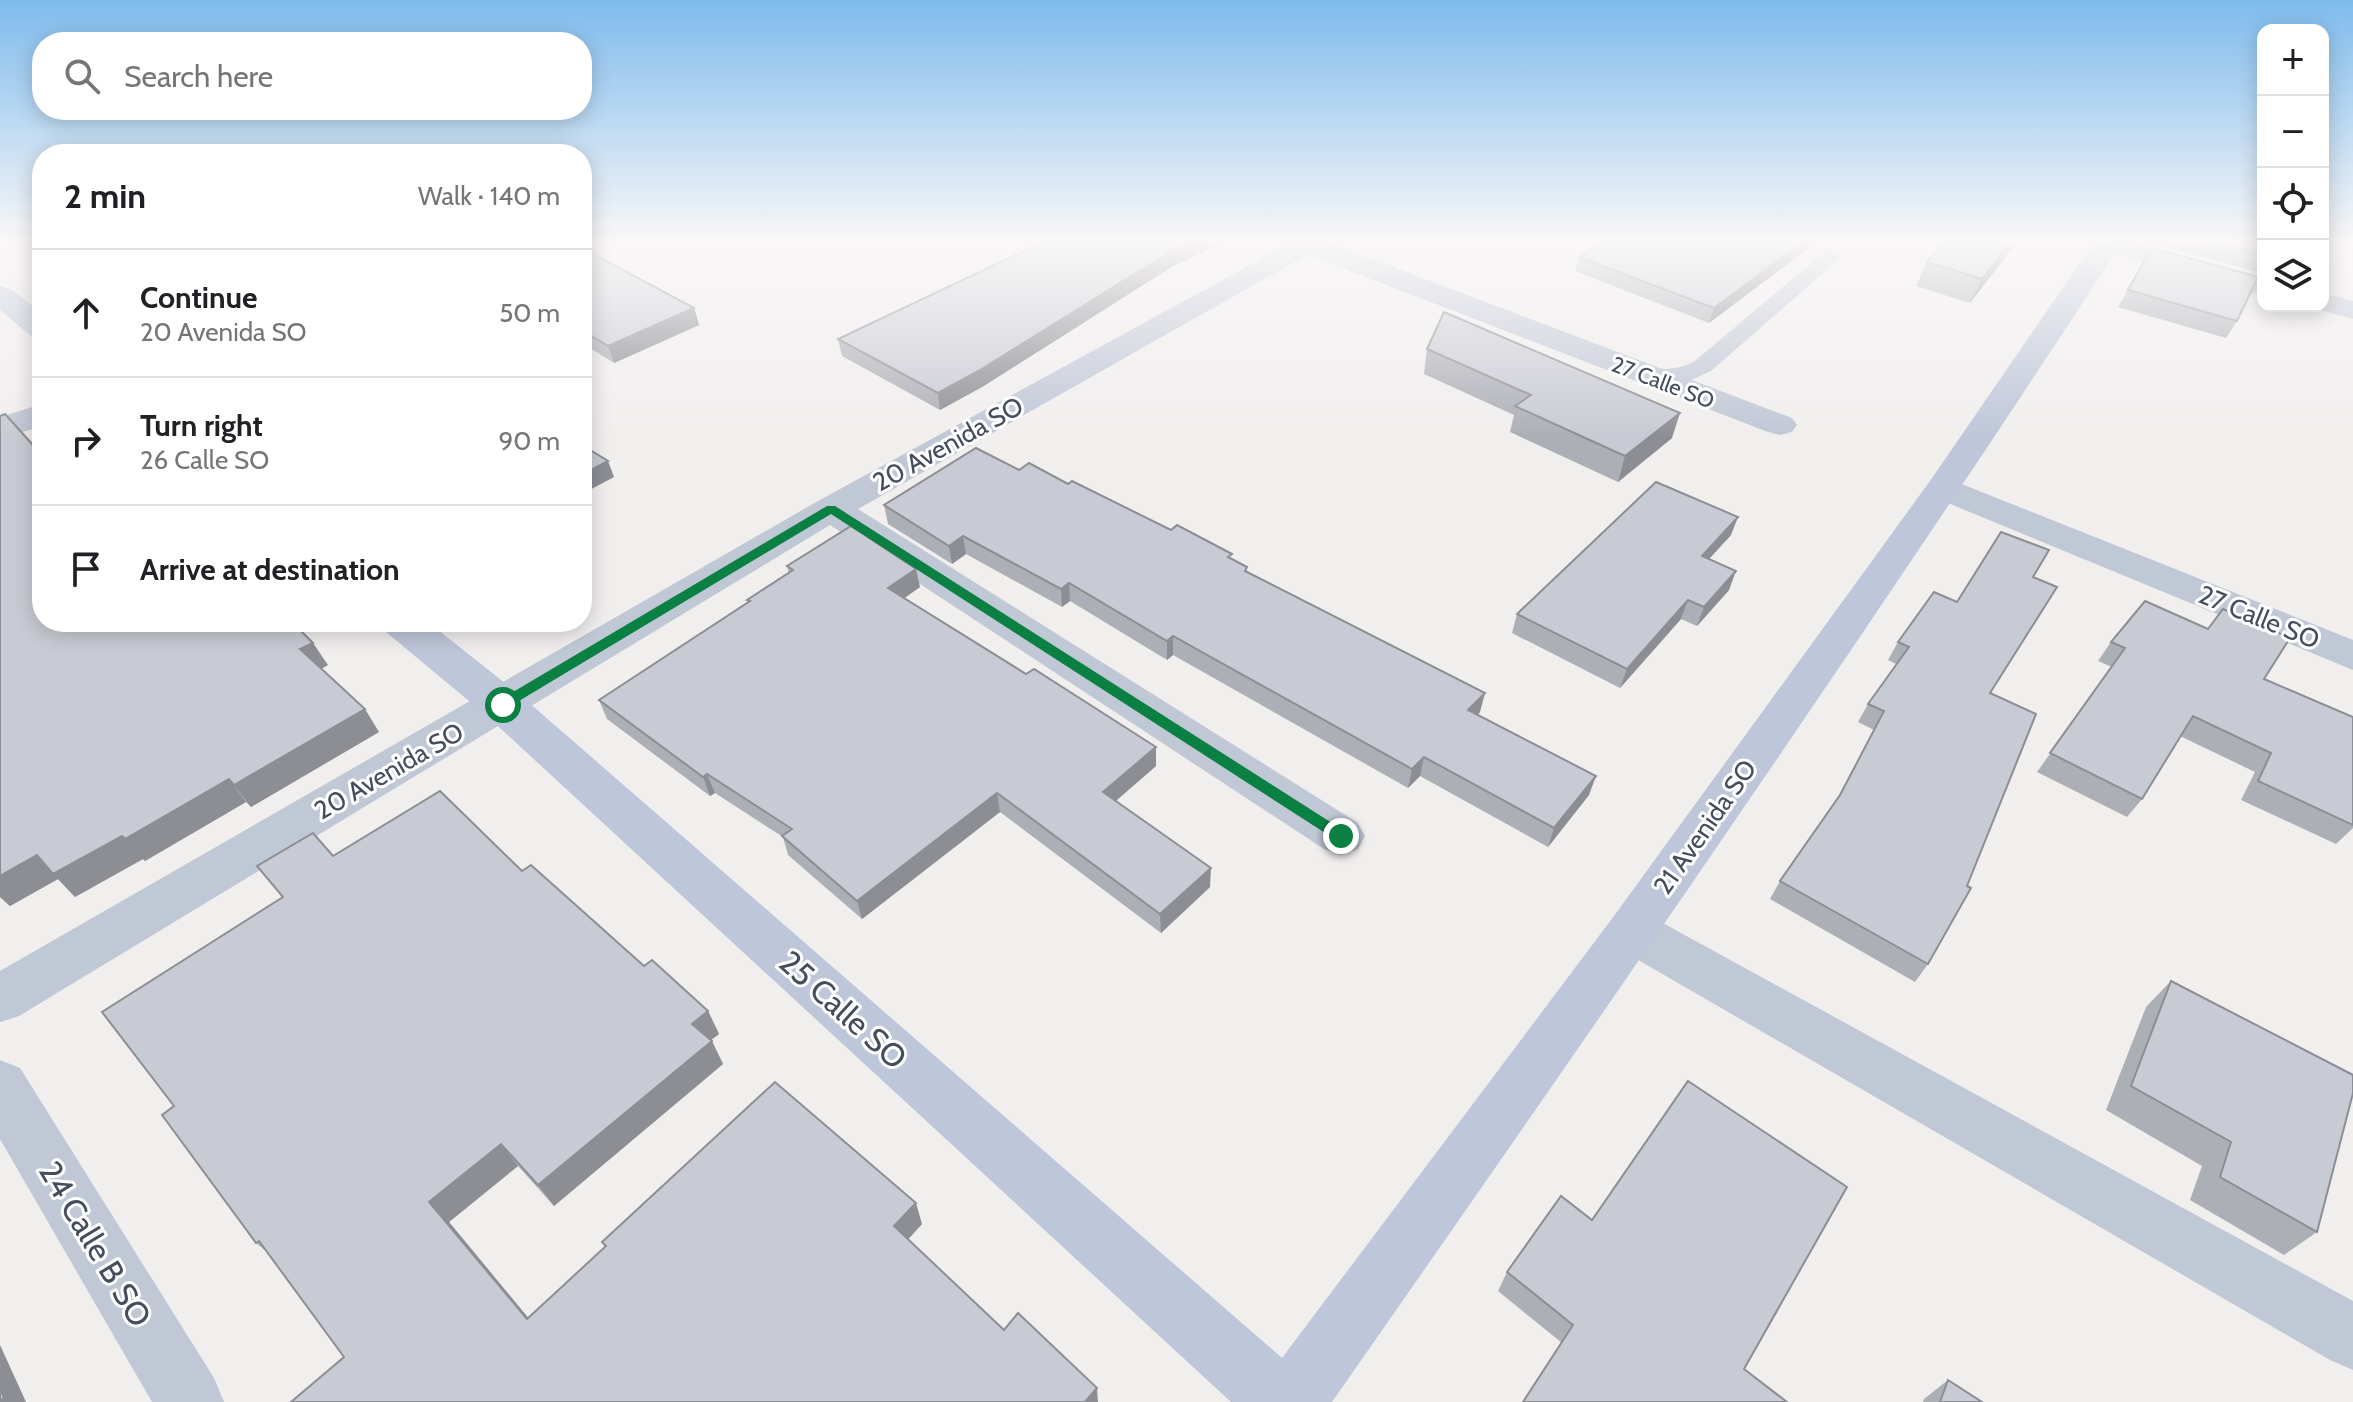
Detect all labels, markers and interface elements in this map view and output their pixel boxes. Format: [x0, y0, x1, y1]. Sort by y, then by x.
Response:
map controls [2257, 24, 2329, 312]
button: + [2257, 24, 2329, 96]
search box [32, 32, 592, 120]
icon: search [60, 54, 104, 98]
text: Search here [124, 58, 273, 95]
button: − [2257, 96, 2329, 168]
button: locate [2257, 168, 2329, 240]
text: 2 min [64, 175, 146, 217]
text: Walk · 140 m [418, 180, 560, 212]
button: layers [2257, 240, 2329, 312]
text: Continue [140, 279, 257, 316]
icon: ahead [64, 291, 108, 335]
text: 50 m [499, 297, 560, 329]
text: 20 Avenida SO [140, 316, 307, 348]
street label: 27 Calle SO [1608, 351, 1718, 414]
street label: 20 Avenida SO [867, 390, 1029, 498]
text: Turn right [140, 407, 263, 444]
icon: right [64, 419, 108, 463]
text: 90 m [498, 425, 560, 457]
text: 26 Calle SO [140, 444, 269, 476]
icon: arrive [64, 547, 108, 591]
text: Arrive at destination [140, 551, 400, 588]
street label: 27 Calle SO [2194, 578, 2324, 656]
route start [485, 687, 521, 723]
street label: 20 Avenida SO [309, 715, 469, 827]
street label: 21 Avenida SO [1647, 754, 1763, 900]
route end [1323, 818, 1359, 854]
street label: 25 Calle SO [771, 942, 915, 1077]
street label: 24 Calle B SO [31, 1154, 160, 1333]

